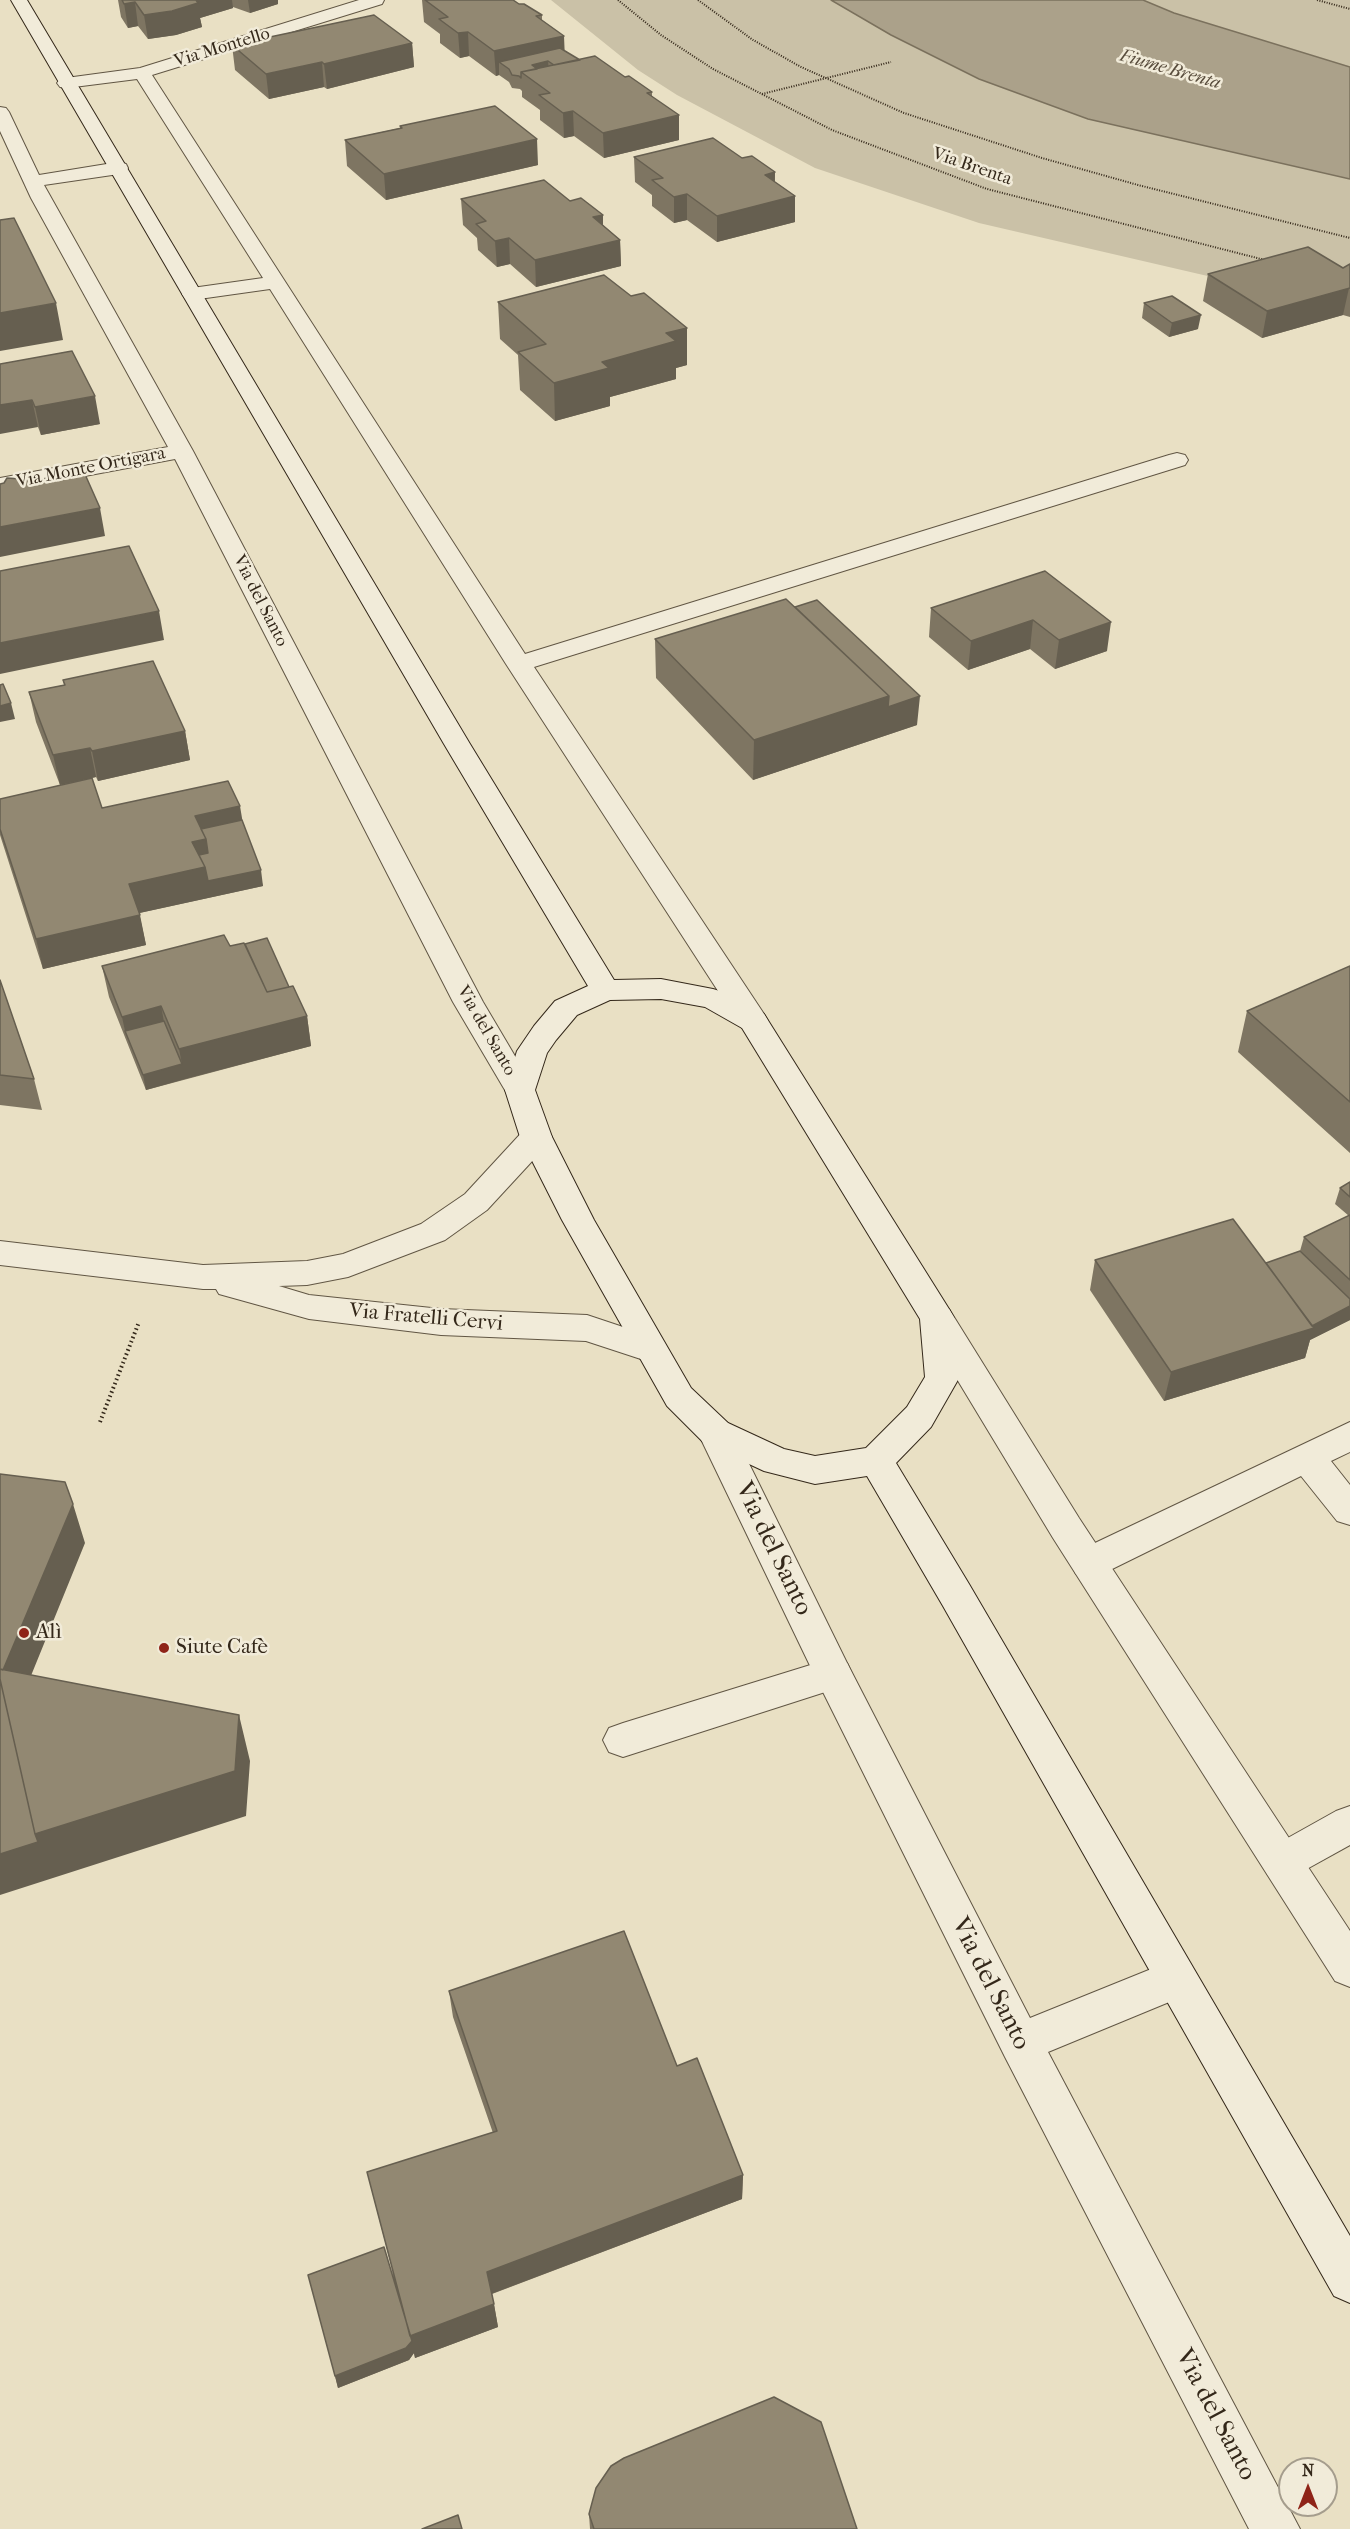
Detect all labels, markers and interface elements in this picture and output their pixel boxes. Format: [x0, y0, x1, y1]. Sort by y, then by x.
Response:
street label: Via Montello [172, 23, 272, 73]
water label: Fiume Brenta [1117, 45, 1223, 95]
street label: Via Brenta [930, 143, 1014, 191]
street label: Via Monte Ortigara [15, 443, 167, 493]
street label: Via del Santo [228, 551, 292, 651]
street label: Via del Santo [452, 982, 520, 1080]
street label: Via Fratelli Cervi [348, 1299, 504, 1337]
street label: Via del Santo [727, 1477, 819, 1621]
place label: Alì [36, 1620, 62, 1646]
marker: Alì [17, 1626, 31, 1640]
place label: Siute Cafè [176, 1635, 268, 1661]
marker: Siute Cafè [157, 1641, 171, 1655]
street label: Via del Santo [943, 1912, 1037, 2056]
street label: Via del Santo [1167, 2344, 1263, 2486]
north arrow [1278, 2457, 1338, 2517]
text: N [1302, 2461, 1314, 2480]

